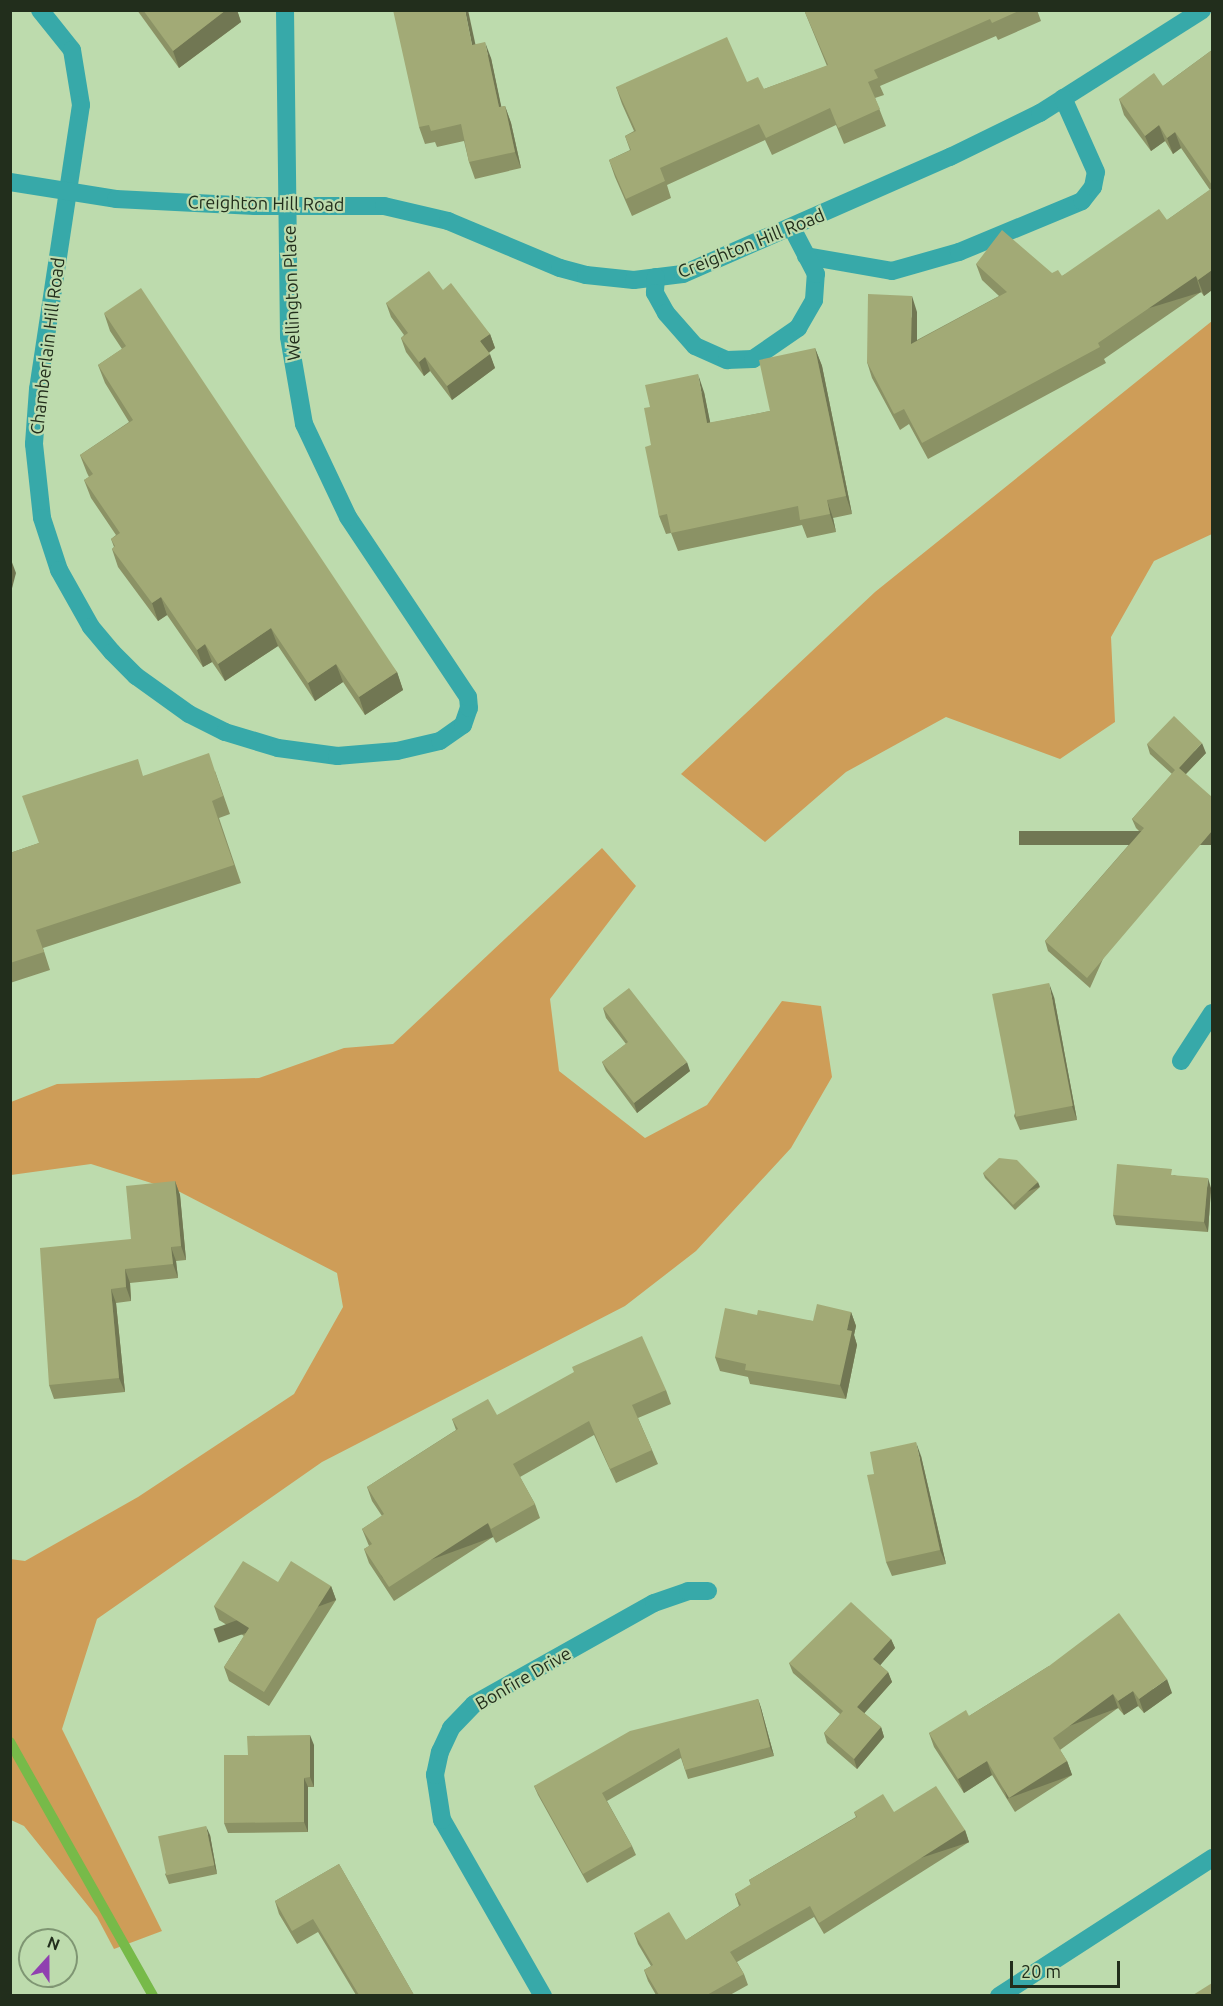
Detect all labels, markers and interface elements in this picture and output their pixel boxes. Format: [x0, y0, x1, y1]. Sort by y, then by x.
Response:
street label: Creighton Hill Road [187, 191, 345, 215]
street label: Creighton Hill Road [674, 204, 828, 282]
street label: Wellington Place [278, 225, 304, 361]
street label: Chamberlain Hill Road [25, 256, 69, 436]
street label: Bonfire Drive [471, 1642, 575, 1714]
north arrow [18, 1928, 78, 1988]
text: N [45, 1933, 63, 1954]
scale bar [1013, 1949, 1122, 1987]
text: 20 m [1021, 1961, 1061, 1981]

